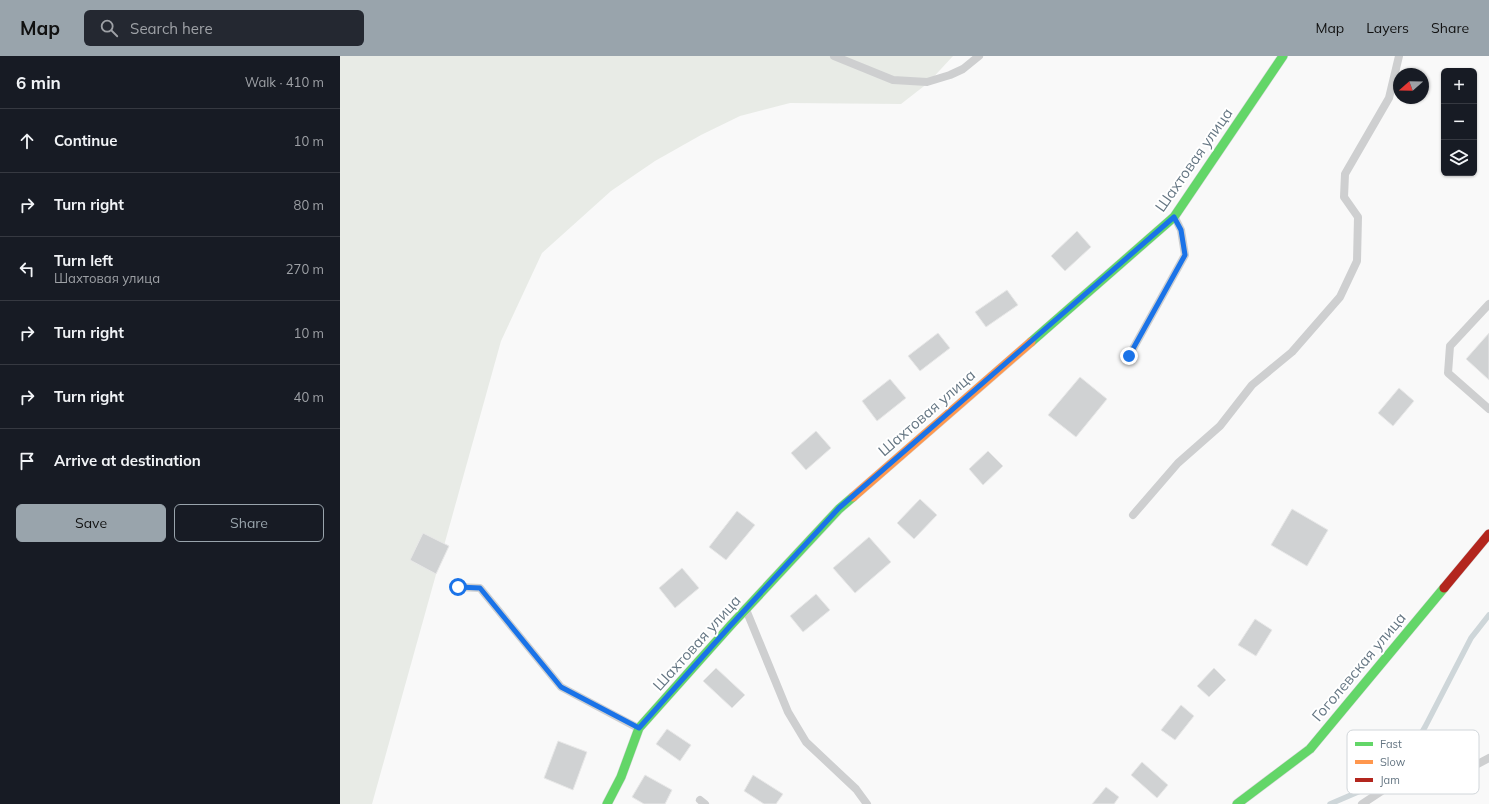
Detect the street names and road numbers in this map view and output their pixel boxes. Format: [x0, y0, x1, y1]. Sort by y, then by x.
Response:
street label: Шахтовая улица [1151, 104, 1236, 215]
street label: Шахтовая улица [874, 365, 979, 460]
street label: Шахтовая улица [649, 591, 745, 695]
street label: Гоголевская улица [1307, 608, 1410, 725]

